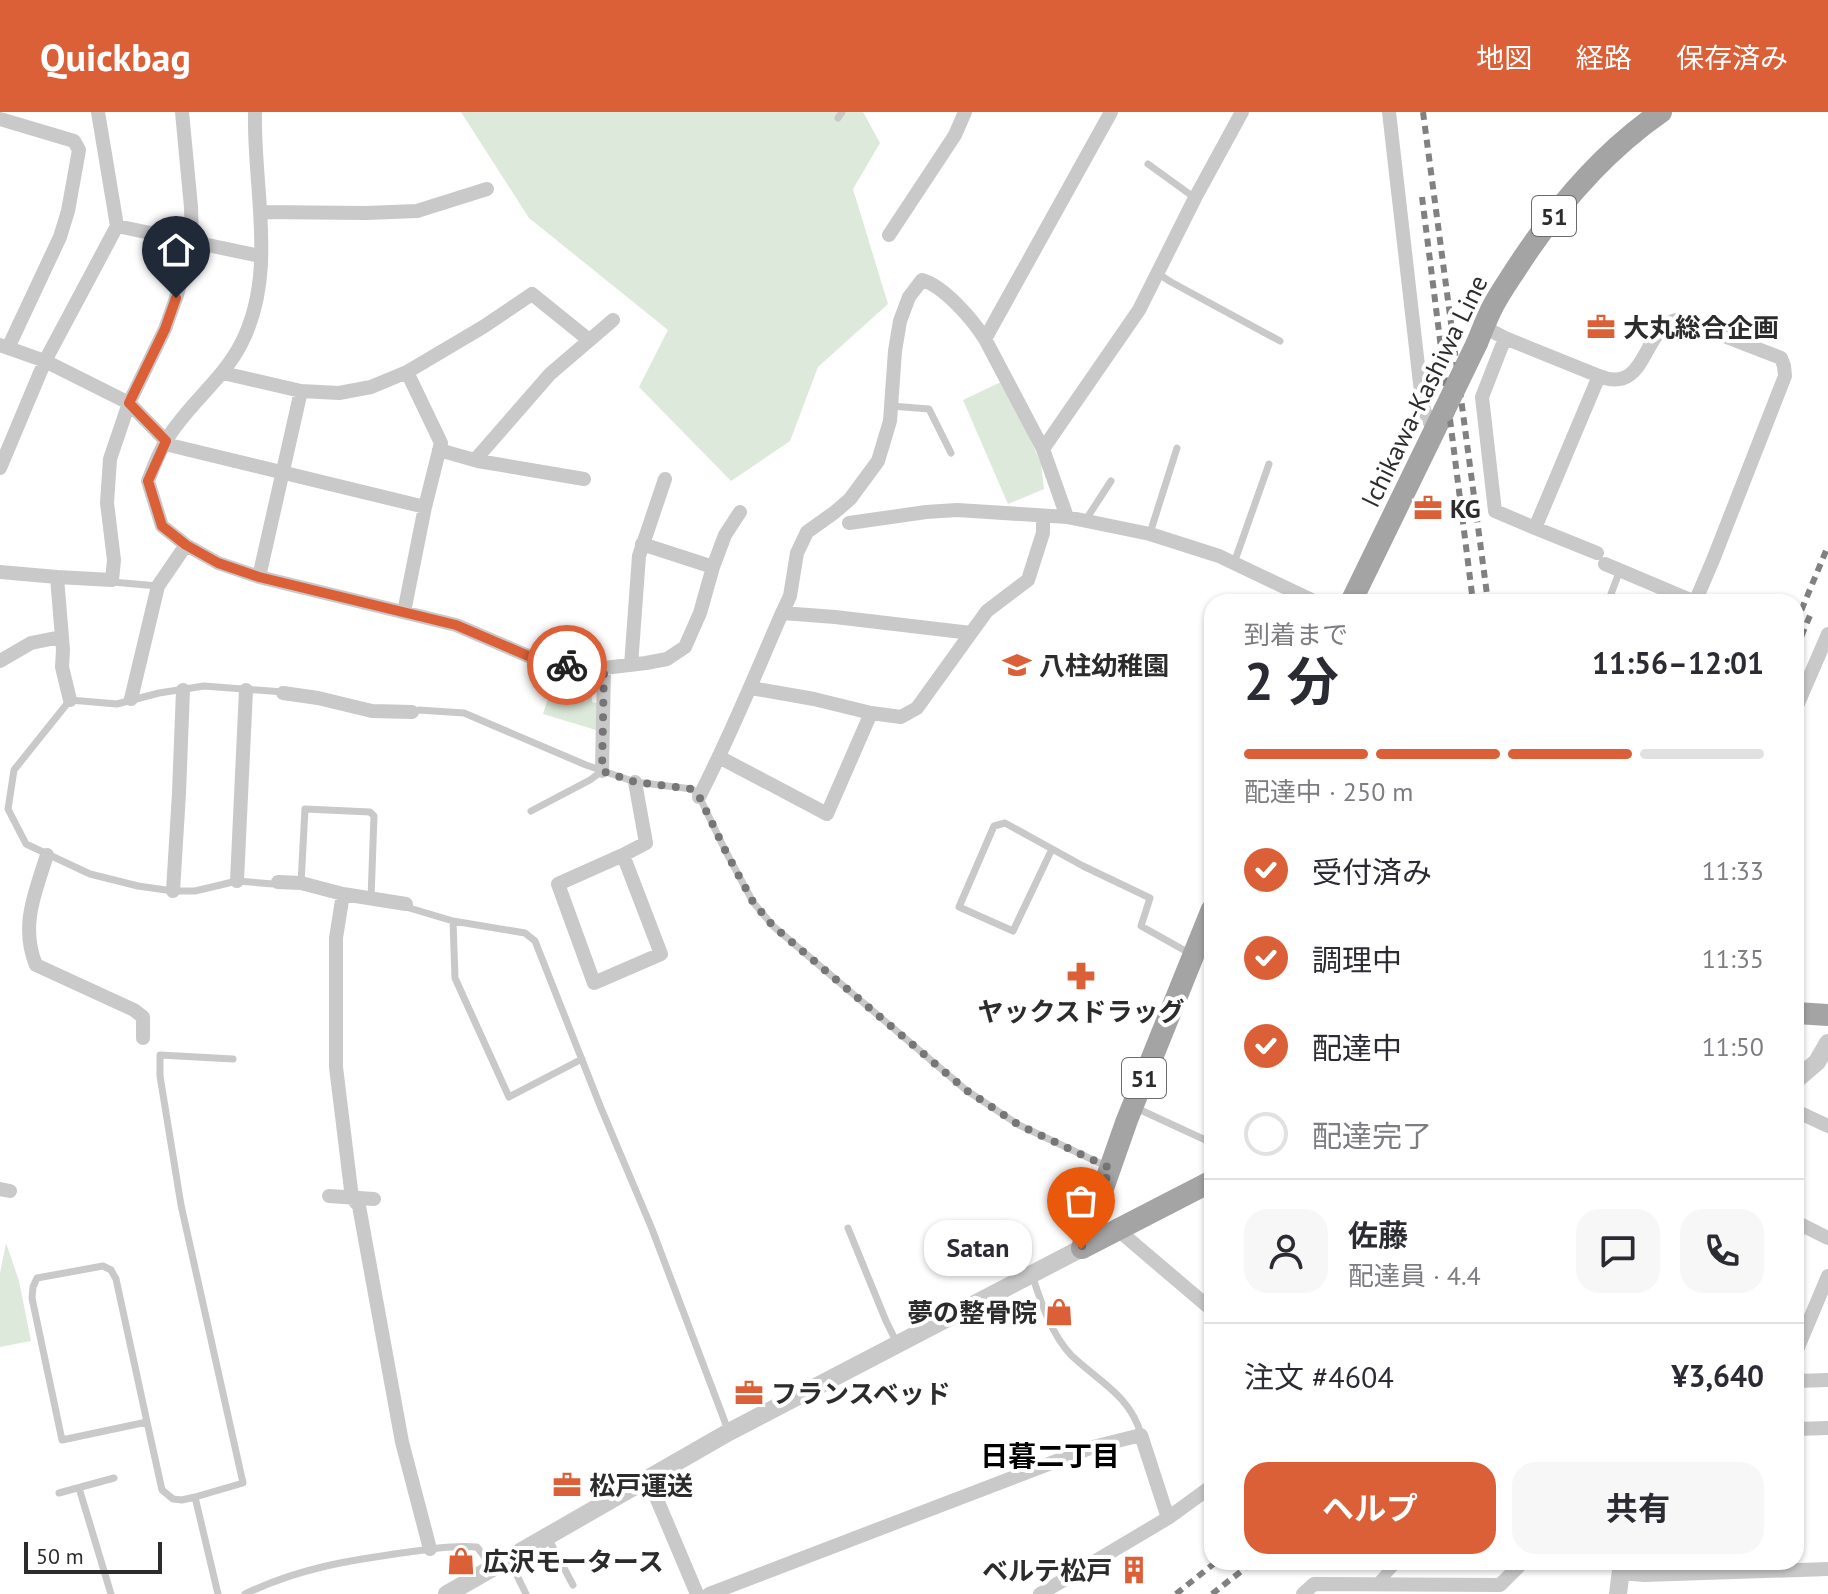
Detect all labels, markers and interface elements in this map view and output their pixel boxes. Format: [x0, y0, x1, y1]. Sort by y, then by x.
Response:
text: Quickbag [40, 32, 191, 81]
text: 地図 [1476, 39, 1532, 76]
text: 経路 [1576, 39, 1632, 76]
text: 保存済み [1676, 39, 1788, 76]
road number: 51 [1532, 196, 1576, 236]
pin [142, 216, 210, 298]
icon: home [154, 228, 198, 272]
street label: Ichikawa-Kashiwa Line [1353, 270, 1495, 512]
place label: 大丸総合企画 [1623, 311, 1779, 344]
office icon: 大丸総合企画 [1586, 312, 1616, 342]
place label: KG [1450, 492, 1481, 525]
office icon: KG [1413, 493, 1443, 523]
text: 到着まで [1244, 618, 1348, 651]
courier [527, 625, 607, 705]
icon: bike [545, 643, 589, 687]
text: 11:56–12:01 [1592, 643, 1764, 682]
text: 2 分 [1244, 647, 1339, 714]
place label: 八柱幼稚園 [1039, 649, 1169, 682]
school or university icon: 八柱幼稚園 [1002, 650, 1032, 680]
text: 配達中 · 250 m [1244, 775, 1413, 808]
icon: check [1244, 848, 1288, 892]
text: 受付済み [1312, 852, 1432, 891]
text: 11:33 [1702, 854, 1764, 887]
icon: check [1244, 936, 1288, 980]
text: 調理中 [1312, 940, 1402, 979]
text: 11:35 [1702, 942, 1764, 975]
pharmacy icon: ヤックスドラッグ [1066, 961, 1096, 991]
place label: ヤックスドラッグ [977, 995, 1185, 1028]
icon: check [1244, 1024, 1288, 1068]
text: 配達中 [1312, 1028, 1402, 1067]
text: 11:50 [1702, 1030, 1764, 1063]
road number: 51 [1122, 1058, 1166, 1098]
text: 配達完了 [1312, 1116, 1432, 1155]
pin [1047, 1167, 1115, 1249]
icon: bag [1059, 1179, 1103, 1223]
button: person [1244, 1209, 1328, 1293]
button: chat [1576, 1209, 1660, 1293]
button: phone [1680, 1209, 1764, 1293]
text: 佐藤 [1348, 1215, 1408, 1254]
callout: Satan [925, 1221, 1033, 1277]
text: Satan [947, 1231, 1009, 1264]
text: 配達員 · 4.4 [1348, 1259, 1481, 1292]
place label: 夢の整骨院 [907, 1296, 1037, 1329]
shop icon: 夢の整骨院 [1044, 1297, 1074, 1327]
text: ¥3,640 [1671, 1356, 1764, 1395]
text: 注文 #4604 [1244, 1357, 1394, 1396]
place label: フランスベッド [771, 1377, 951, 1410]
office icon: フランスベッド [734, 1378, 764, 1408]
district label: 日暮二丁目 [980, 1437, 1120, 1474]
button: ヘルプ [1244, 1462, 1496, 1554]
button: 共有 [1512, 1462, 1764, 1554]
place label: 松戸運送 [589, 1469, 693, 1502]
office icon: 松戸運送 [552, 1470, 582, 1500]
scale bar [24, 1538, 162, 1574]
text: 50 m [36, 1542, 84, 1570]
place label: 広沢モータース [483, 1545, 664, 1578]
shop icon: 広沢モータース [446, 1546, 476, 1576]
place label: ベルテ松戸 [982, 1554, 1112, 1587]
building icon: ベルテ松戸 [1119, 1555, 1149, 1585]

